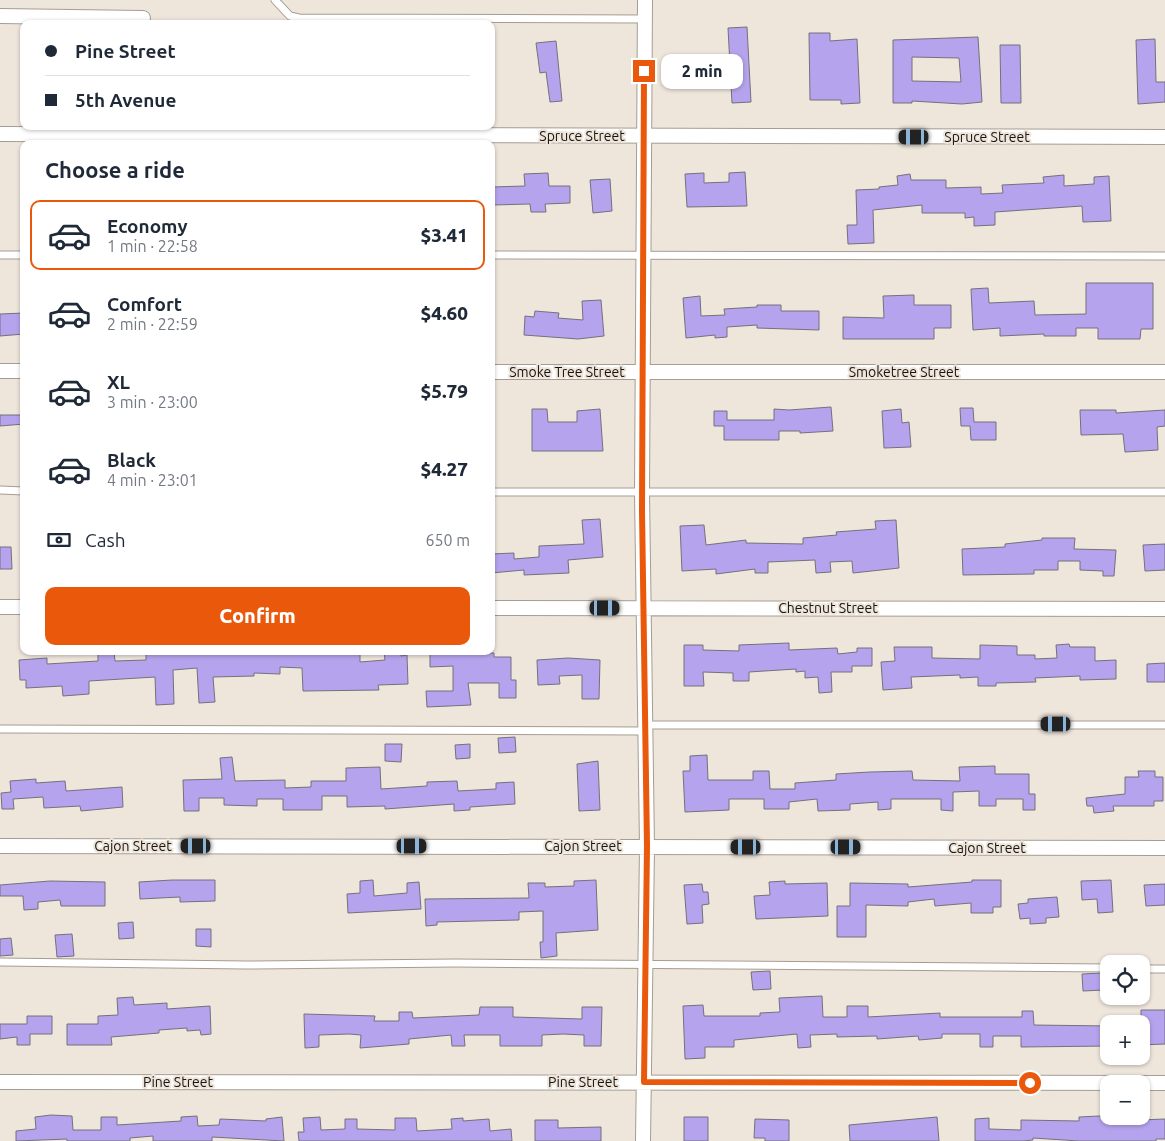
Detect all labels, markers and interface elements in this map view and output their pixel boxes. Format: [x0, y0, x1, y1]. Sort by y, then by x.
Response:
text: Pine Street [75, 40, 176, 62]
callout: 2 min [662, 54, 744, 88]
route end [633, 60, 655, 82]
text: 2 min [682, 62, 722, 80]
text: 5th Avenue [75, 89, 176, 111]
street label: Spruce Street [539, 128, 625, 144]
street label: Spruce Street [944, 129, 1030, 145]
car [899, 130, 929, 145]
text: Choose a ride [45, 157, 185, 182]
icon: car [47, 213, 92, 258]
text: Economy [107, 215, 188, 237]
text: $3.41 [420, 224, 468, 246]
text: 1 min · 22:58 [107, 237, 198, 255]
icon: car [47, 291, 92, 336]
text: Comfort [107, 293, 182, 315]
text: $4.60 [420, 302, 468, 324]
text: 2 min · 22:59 [107, 315, 198, 333]
street label: Smoke Tree Street [509, 364, 625, 380]
street label: Smoketree Street [849, 364, 960, 380]
icon: car [47, 369, 92, 414]
text: XL [107, 371, 130, 393]
text: $5.79 [420, 380, 468, 402]
text: 3 min · 23:00 [107, 393, 198, 411]
icon: car [47, 447, 92, 492]
text: Black [107, 449, 156, 471]
text: $4.27 [420, 458, 468, 480]
text: 4 min · 23:01 [107, 471, 198, 489]
icon: cash [45, 526, 73, 554]
text: Cash [85, 529, 126, 551]
text: 650 m [425, 531, 470, 549]
button: Confirm [45, 587, 470, 645]
street label: Chestnut Street [778, 600, 878, 616]
car [590, 601, 620, 616]
car [1041, 717, 1071, 732]
street label: Cajon Street [94, 838, 172, 854]
street label: Cajon Street [544, 838, 622, 854]
car [181, 839, 211, 854]
car [397, 839, 427, 854]
car [731, 840, 761, 855]
car [831, 840, 861, 855]
street label: Cajon Street [948, 840, 1026, 856]
map controls [1100, 955, 1150, 1125]
button: locate [1100, 955, 1150, 1005]
button: + [1100, 1015, 1150, 1065]
route start [1019, 1072, 1041, 1094]
street label: Pine Street [143, 1074, 213, 1090]
street label: Pine Street [548, 1074, 618, 1090]
button: − [1100, 1075, 1150, 1125]

